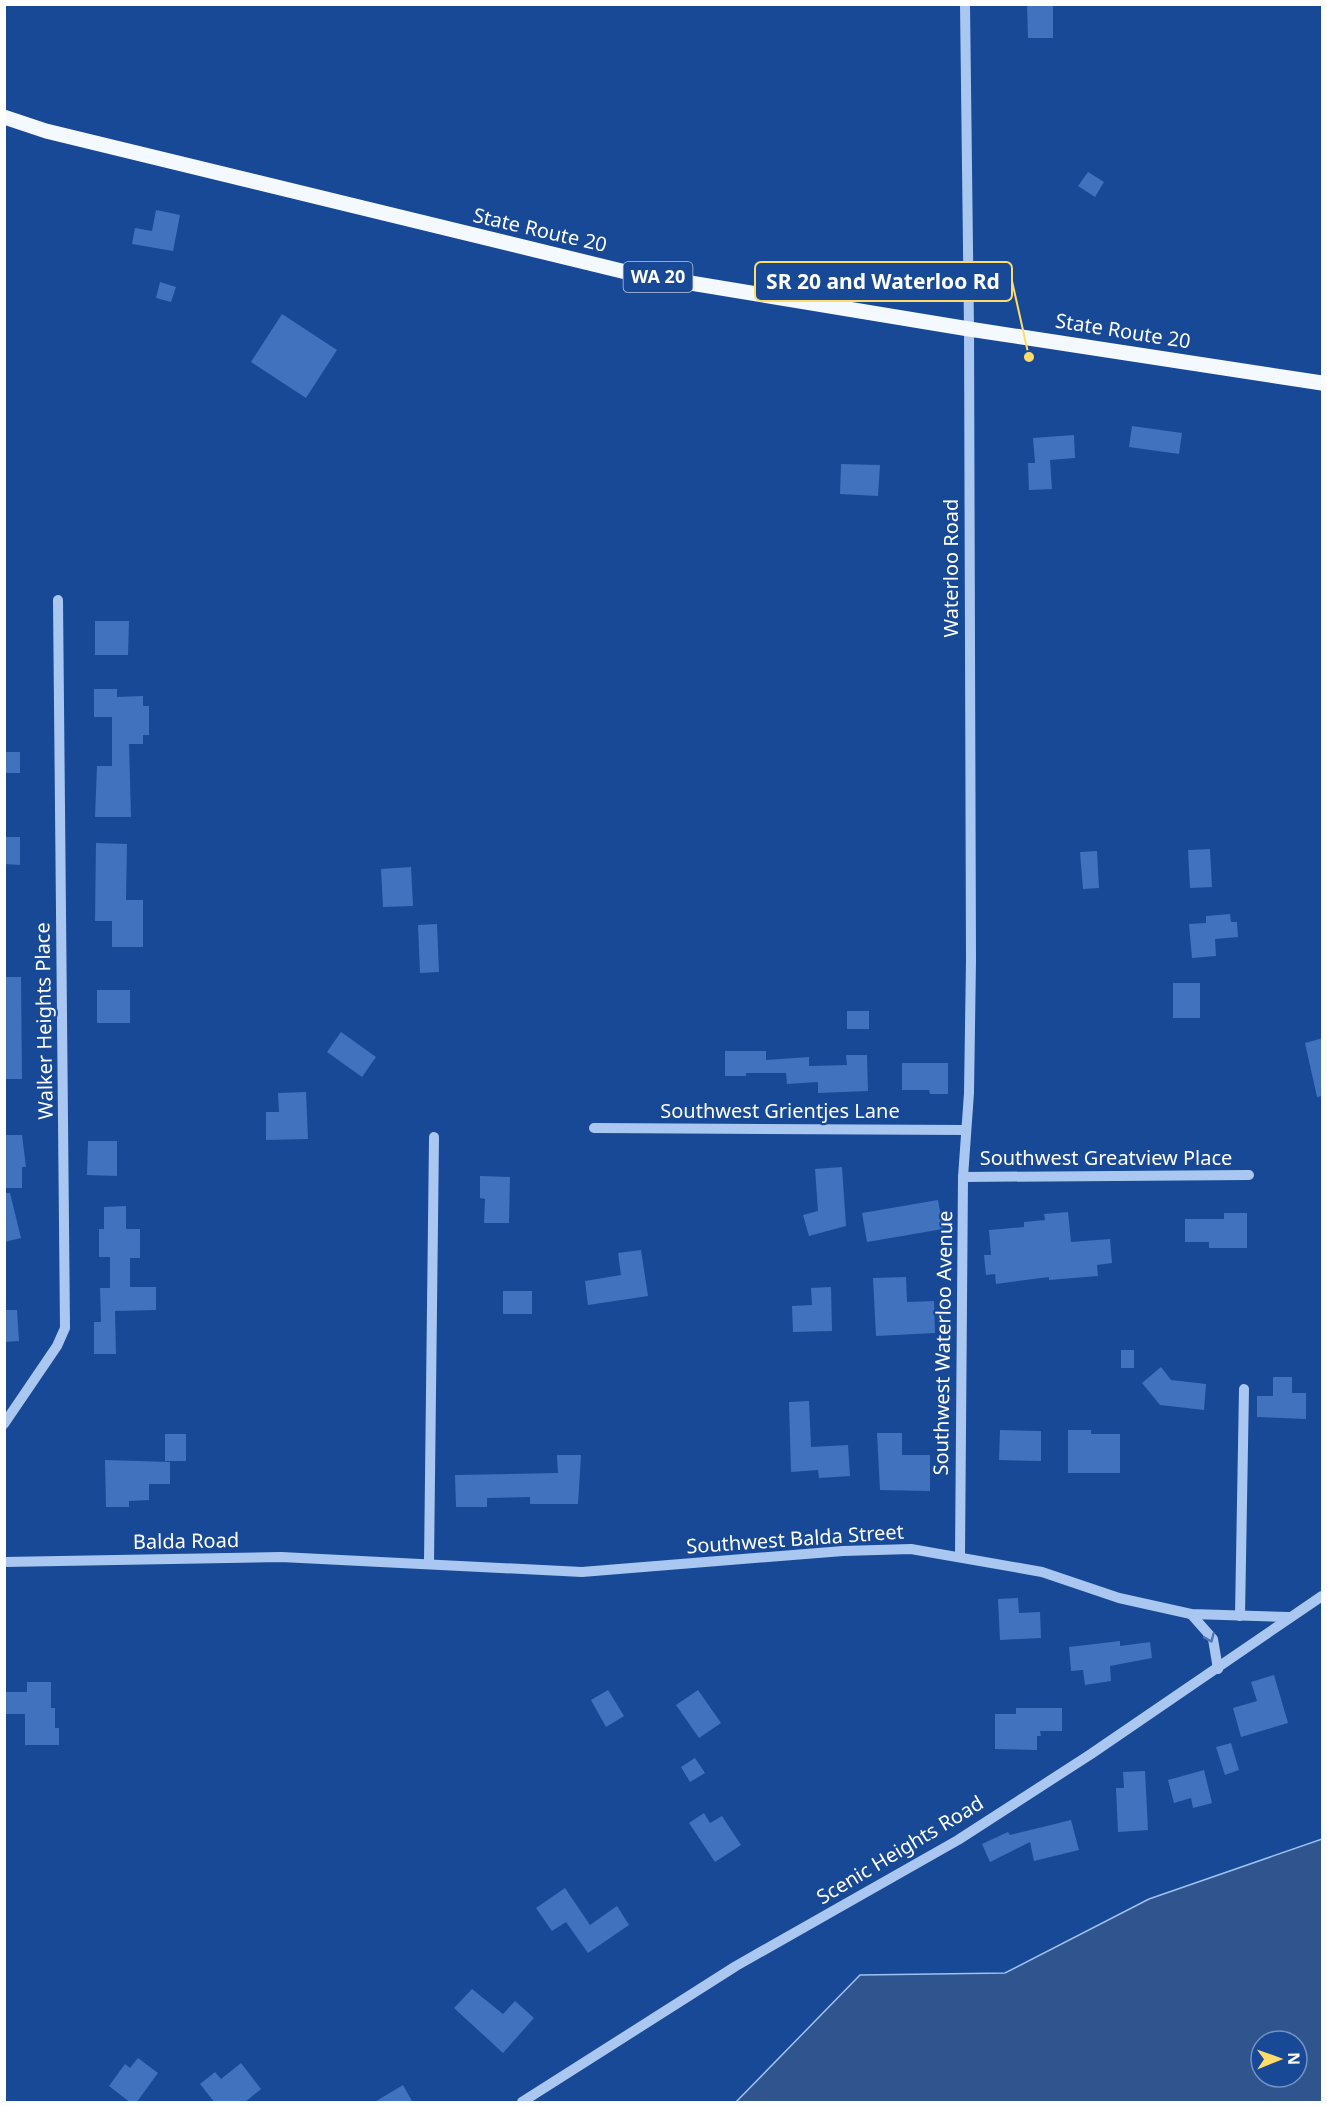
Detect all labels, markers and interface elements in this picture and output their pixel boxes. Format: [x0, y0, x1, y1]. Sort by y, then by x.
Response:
street label: State Route 20 [471, 201, 610, 258]
road number: WA 20 [624, 262, 692, 292]
callout: SR 20 and Waterloo Rd [755, 262, 1012, 301]
text: SR 20 and Waterloo Rd [766, 267, 1000, 295]
street label: State Route 20 [1054, 306, 1193, 355]
street label: Waterloo Road [937, 499, 964, 637]
street label: Walker Heights Place [28, 922, 59, 1120]
street label: Southwest Grientjes Lane [660, 1097, 900, 1124]
street label: Southwest Greatview Place [980, 1144, 1232, 1171]
street label: Southwest Waterloo Avenue [927, 1210, 958, 1476]
street label: Southwest Balda Street [685, 1517, 905, 1560]
street label: Balda Road [133, 1526, 239, 1555]
one-way arrow [1203, 1632, 1215, 1643]
street label: Scenic Heights Road [811, 1789, 988, 1910]
north arrow [1249, 2029, 1309, 2089]
text: N [1283, 2052, 1305, 2065]

